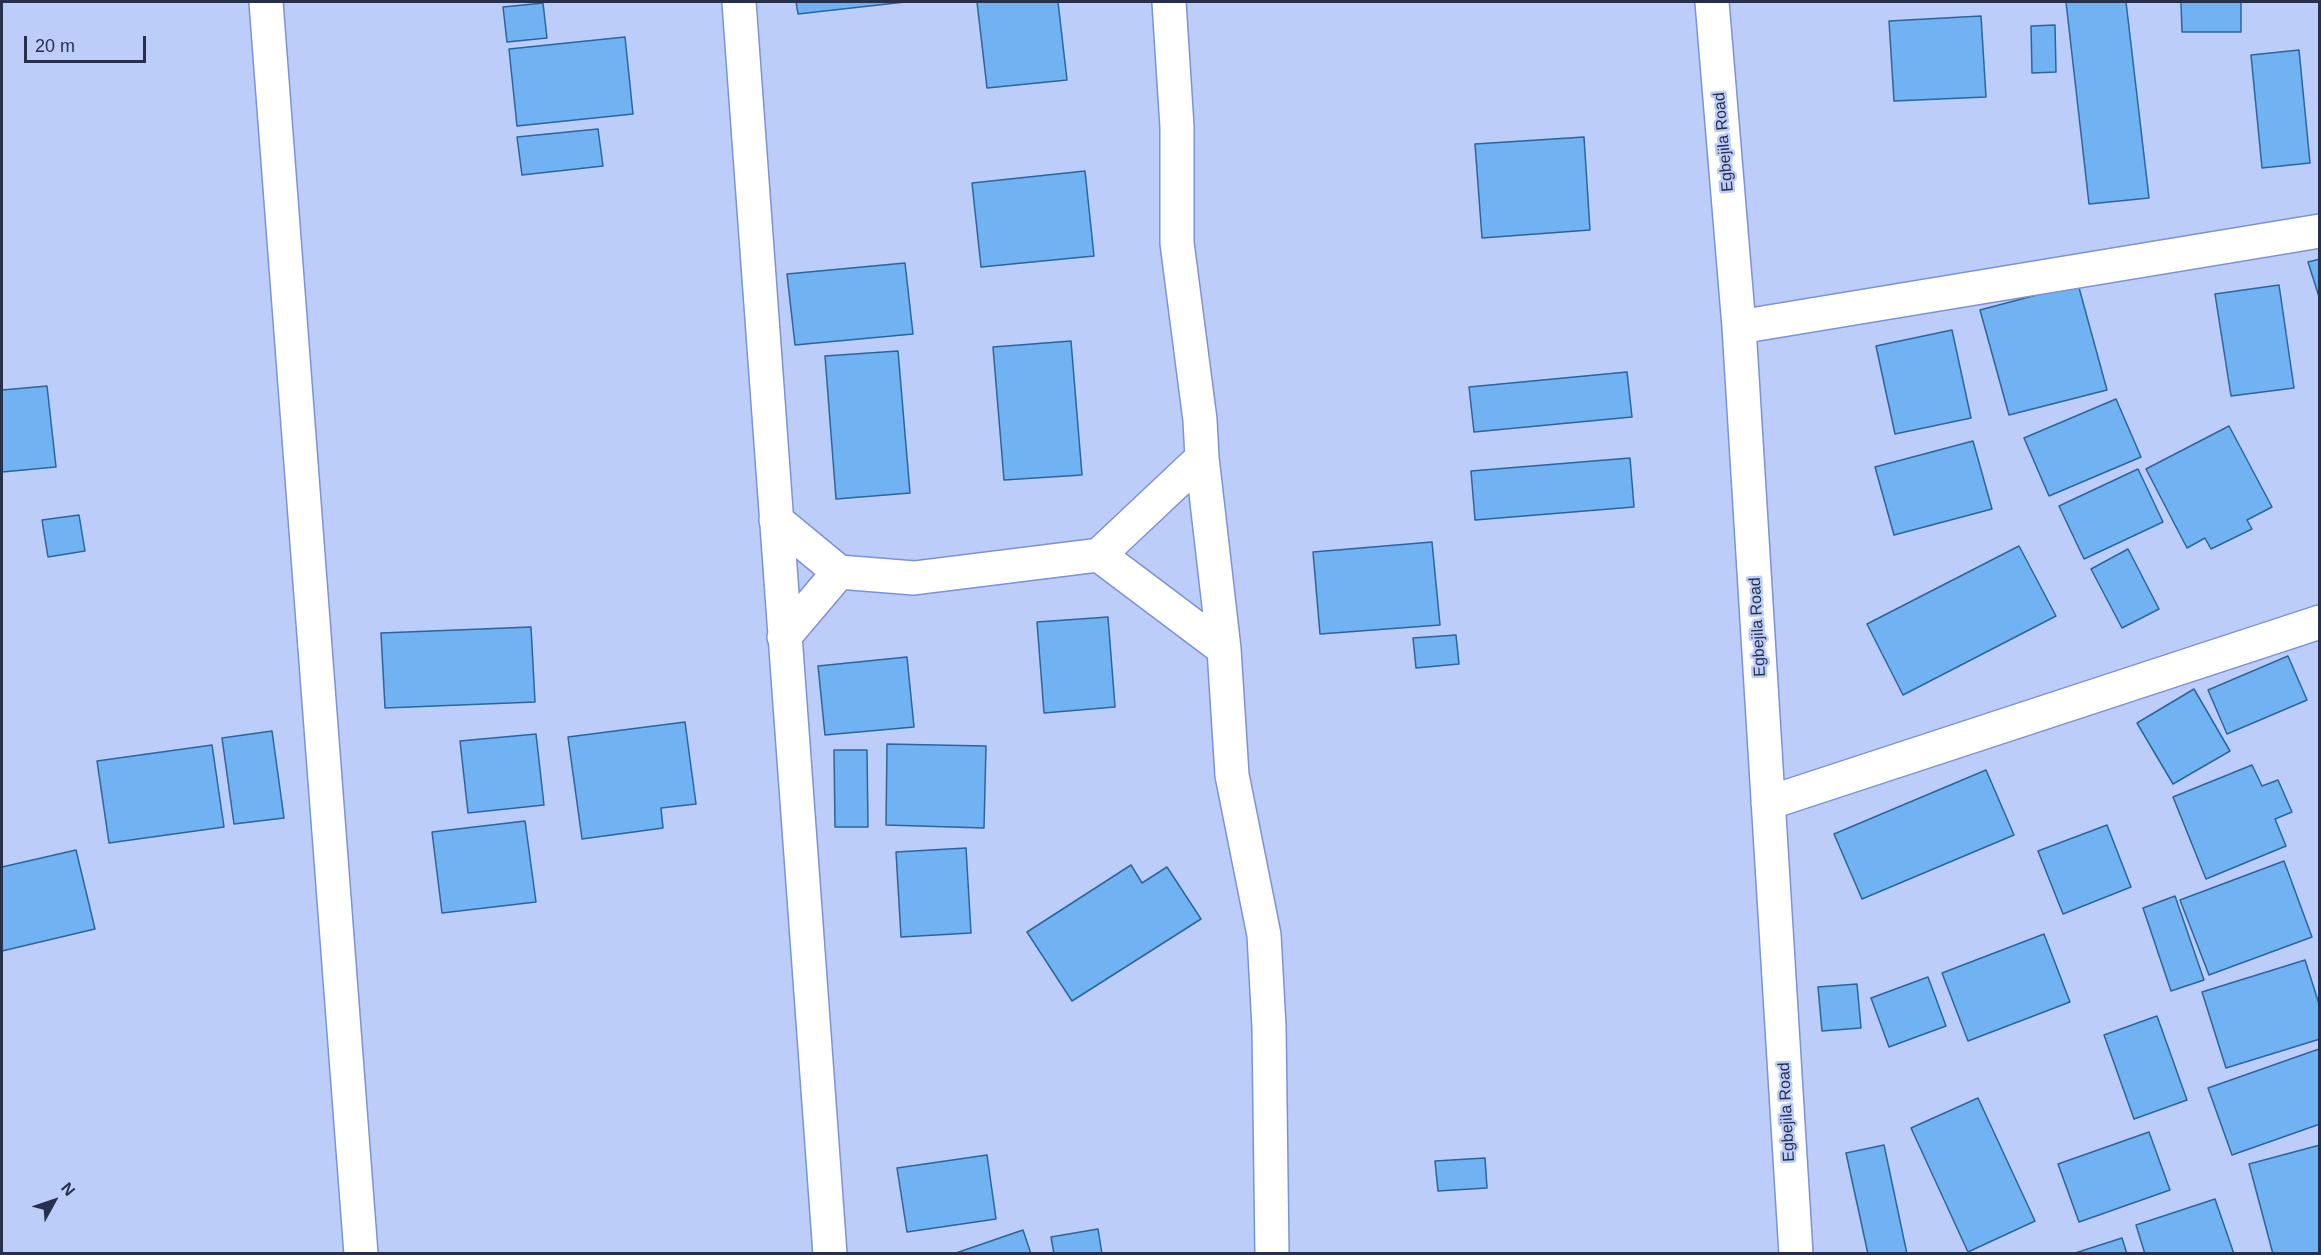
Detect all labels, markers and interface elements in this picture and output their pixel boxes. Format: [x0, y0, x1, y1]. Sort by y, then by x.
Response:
scale bar [27, 24, 148, 62]
text: 20 m [35, 36, 75, 56]
street label: Egbejila Road [1710, 92, 1738, 192]
street label: Egbejila Road [1746, 577, 1770, 677]
street label: Egbejila Road [1775, 1062, 1799, 1162]
north arrow [24, 1171, 84, 1231]
text: N [58, 1179, 78, 1199]

